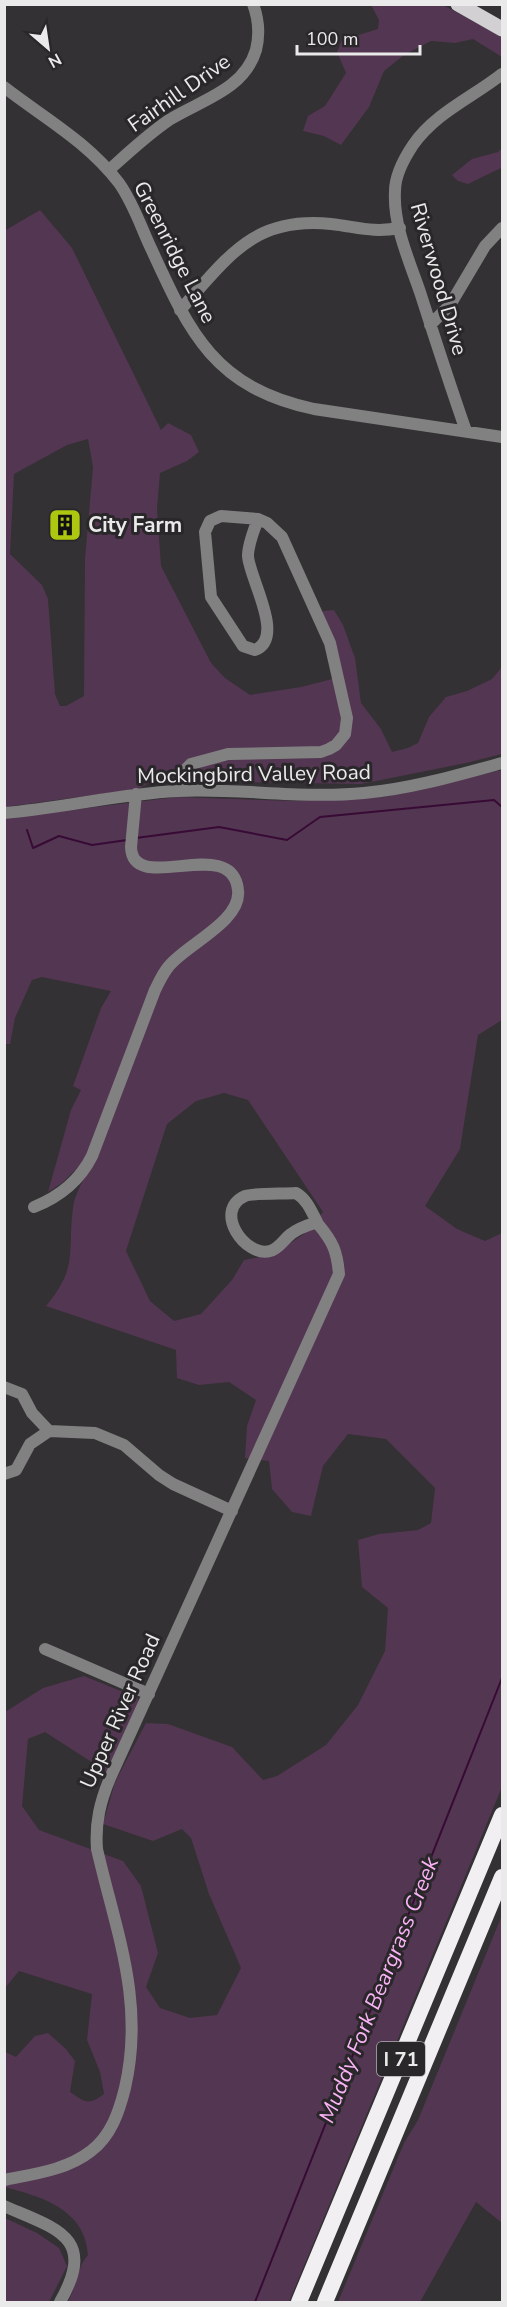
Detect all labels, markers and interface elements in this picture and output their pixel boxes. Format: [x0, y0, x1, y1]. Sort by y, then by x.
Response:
north arrow [18, 18, 78, 78]
scale bar [297, 18, 420, 56]
text: 100 m [306, 27, 358, 51]
street label: Fairhill Drive [122, 47, 236, 139]
text: N [44, 48, 65, 73]
street label: Greenridge Lane [127, 176, 223, 328]
street label: Riverwood Drive [404, 200, 474, 358]
building icon: City Farm [47, 507, 83, 543]
place label: City Farm [88, 511, 182, 539]
street label: Mockingbird Valley Road [137, 758, 371, 790]
street label: Upper River Road [73, 1629, 167, 1793]
water label: Muddy Fork Beargrass Creek [312, 1852, 447, 2127]
road number: I 71 [377, 2042, 425, 2076]

